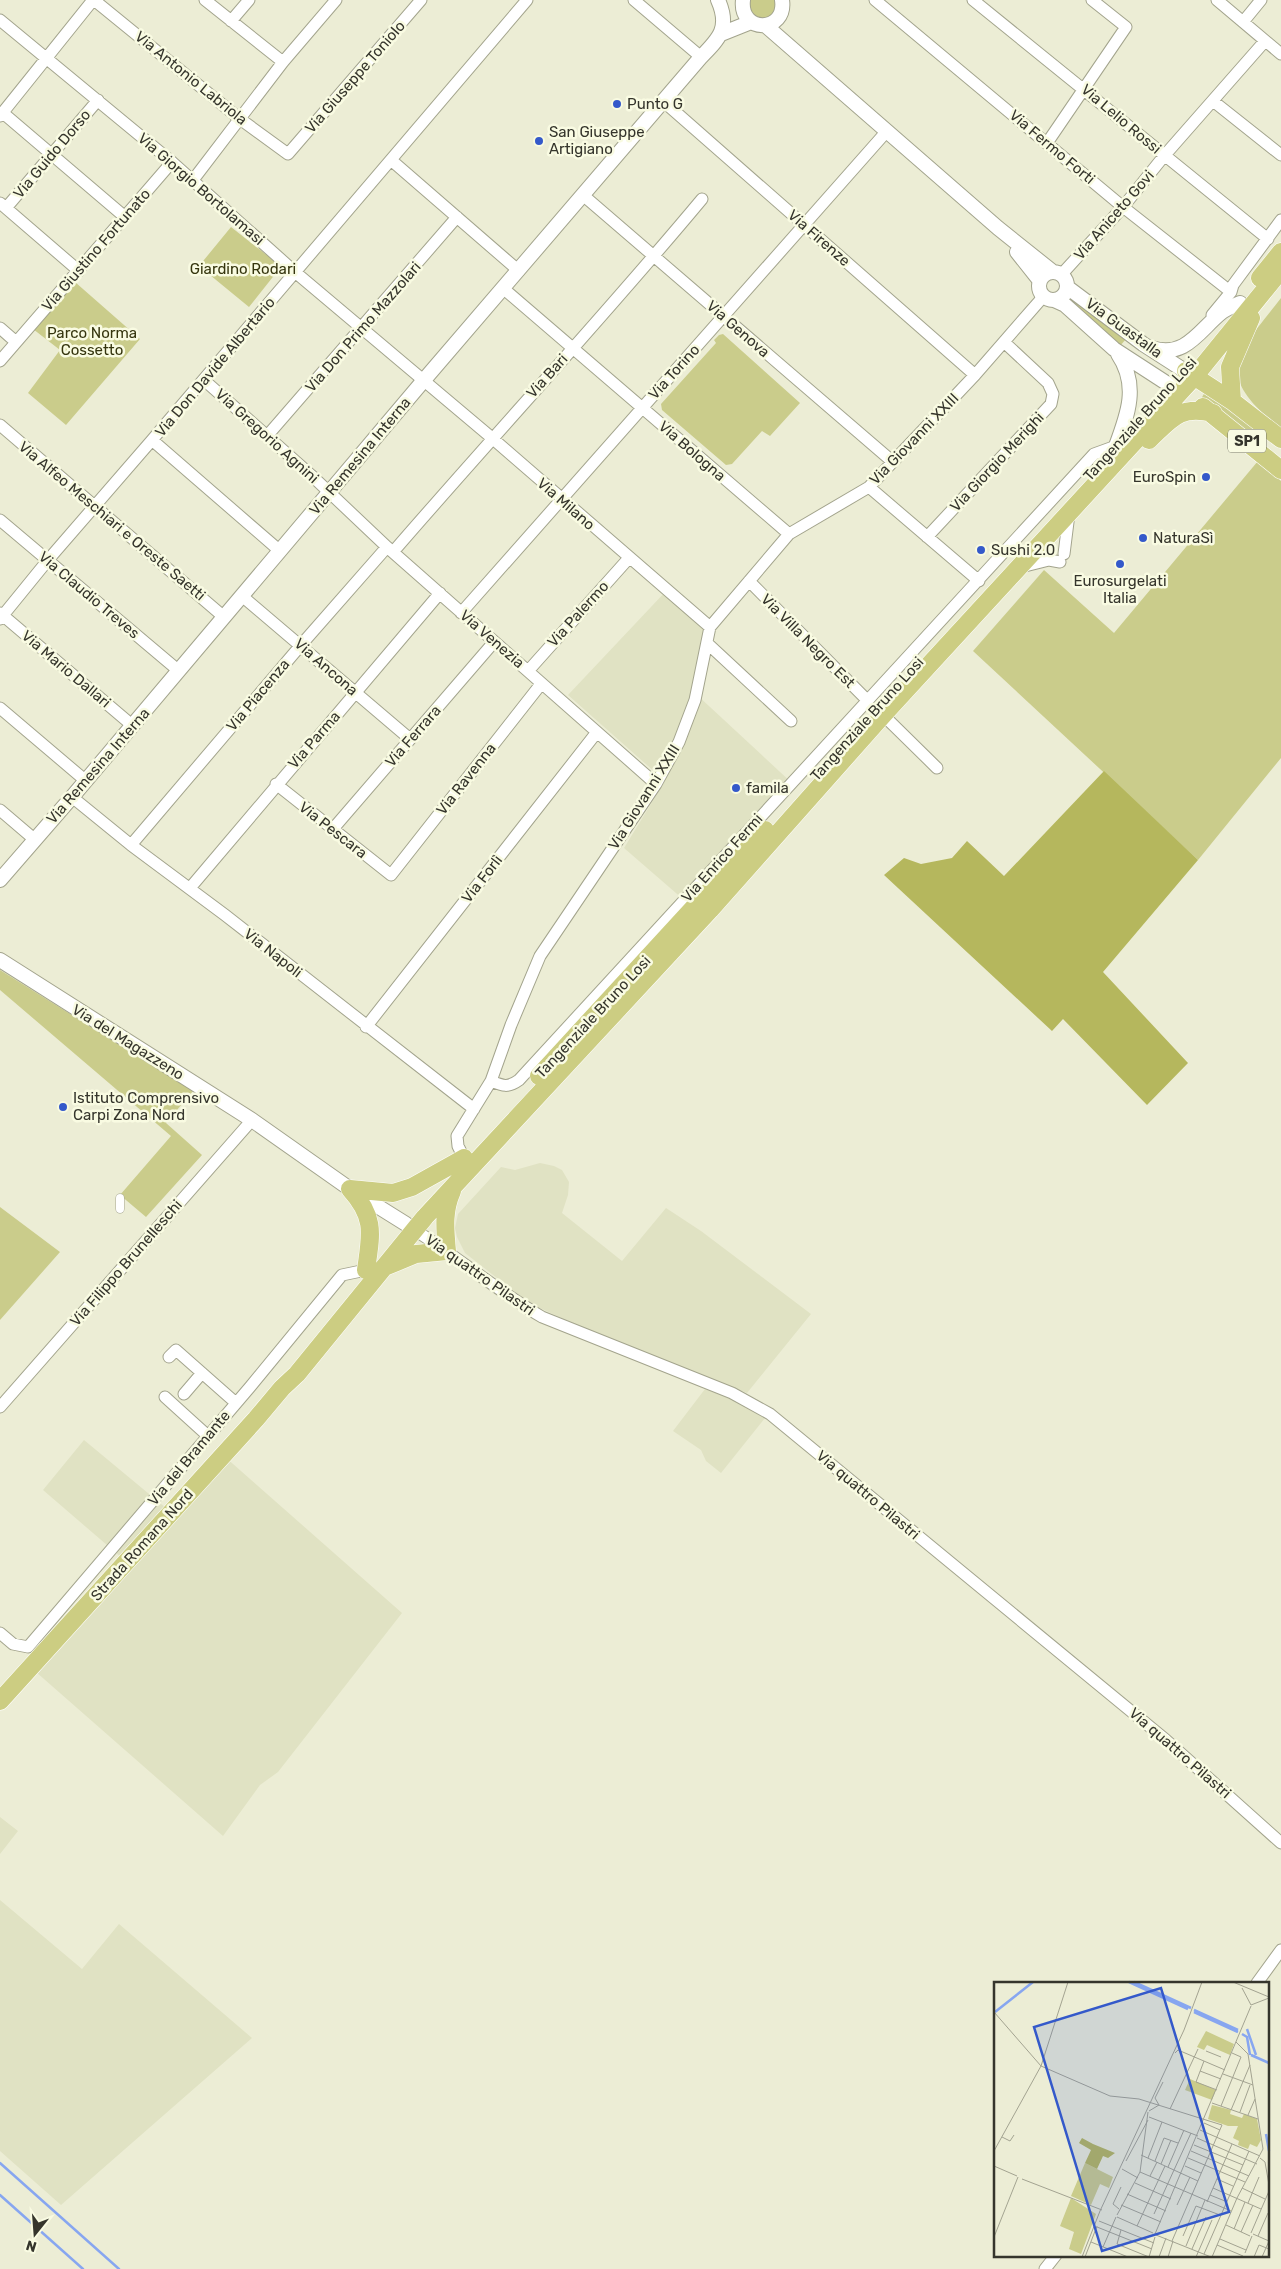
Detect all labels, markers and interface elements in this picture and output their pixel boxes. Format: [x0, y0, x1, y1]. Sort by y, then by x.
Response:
street label: Via Giuseppe Toniolo [301, 17, 409, 137]
street label: Via Antonio Labriola [131, 27, 251, 129]
street label: Via Lelio Rossi [1077, 80, 1165, 158]
place label: Punto G [627, 95, 683, 113]
marker: Punto G [611, 98, 623, 110]
street label: Via Guido Dorso [10, 106, 94, 202]
street label: Via Fermo Forti [1006, 106, 1098, 188]
place label: San Giuseppe Artigiano [549, 123, 645, 158]
street label: Via Giorgio Bortolamasi [134, 129, 268, 249]
marker: San Giuseppe Artigiano [533, 135, 545, 147]
street label: Via Aniceto Govi [1070, 166, 1158, 264]
street label: Via Giustino Fortunato [38, 185, 154, 315]
street label: Via Firenze [784, 206, 854, 270]
street label: Via Don Primo Mazzolari [301, 258, 425, 396]
park label: Giardino Rodari [190, 260, 296, 278]
street label: Via Don Davide Albertario [151, 293, 279, 441]
street label: Via Guastalla [1082, 294, 1166, 362]
street label: Via Genova [703, 297, 773, 361]
park label: Parco Norma Cossetto [47, 324, 137, 359]
street label: Via Torino [645, 341, 703, 403]
street label: Via Bari [523, 350, 571, 402]
street label: Tangenziale Bruno Losi [1080, 353, 1200, 485]
street label: Via Gregorio Agnini [212, 385, 322, 487]
street label: Via Giovanni XXIII [866, 389, 962, 489]
street label: Via Remesina Interna [306, 394, 414, 518]
street label: Via Giorgio Merighi [946, 408, 1048, 516]
street label: Via Bologna [655, 417, 729, 485]
road number: SP1 [1228, 430, 1266, 452]
street label: Via Alfeo Meschiari e Oreste Saetti [15, 437, 209, 605]
place label: EuroSpin [1133, 468, 1196, 486]
marker: EuroSpin [1200, 471, 1212, 483]
street label: Via Milano [533, 474, 599, 534]
place label: NaturaSì [1153, 529, 1213, 547]
marker: NaturaSì [1137, 532, 1149, 544]
place label: Sushi 2.0 [991, 541, 1055, 559]
marker: Sushi 2.0 [975, 544, 987, 556]
street label: Via Claudio Treves [35, 548, 143, 643]
marker: Eurosurgelati Italia [1114, 558, 1126, 570]
place label: Eurosurgelati Italia [1073, 572, 1167, 607]
street label: Via Palermo [544, 577, 612, 651]
street label: Via Villa Negro Est [757, 590, 859, 692]
street label: Via Venezia [456, 606, 528, 672]
street label: Via Mario Dallari [18, 627, 114, 711]
street label: Via Ancona [291, 634, 361, 700]
street label: Tangenziale Bruno Losi [807, 653, 927, 785]
street label: Via Piacenza [223, 655, 293, 735]
street label: Via Ferrara [381, 701, 445, 771]
street label: Via Remesina Interna [43, 704, 153, 828]
street label: Via Parma [284, 708, 344, 772]
street label: Via Ravenna [432, 739, 500, 819]
street label: Via Giovanni XXIII [604, 741, 684, 853]
place label: famila [746, 779, 789, 797]
marker: famila [730, 782, 742, 794]
street label: Via Pescara [295, 798, 371, 862]
street label: Via Enrico Fermi [677, 810, 767, 906]
street label: Via Forlì [458, 852, 506, 906]
street label: Via Napoli [240, 925, 306, 981]
street label: Tangenziale Bruno Losi [532, 952, 654, 1082]
street label: Via del Magazzeno [69, 1000, 187, 1084]
place label: Istituto Comprensivo Carpi Zona Nord [73, 1089, 219, 1124]
marker: Istituto Comprensivo Carpi Zona Nord [57, 1101, 69, 1113]
street label: Via Filippo Brunelleschi [66, 1196, 186, 1330]
street label: Via quattro Pilastri [422, 1231, 538, 1319]
street label: Via del Bramante [144, 1407, 234, 1509]
street label: Via quattro Pilastri [813, 1447, 923, 1543]
street label: Strada Romana Nord [87, 1485, 197, 1605]
street label: Via quattro Pilastri [1125, 1704, 1235, 1802]
inset map [994, 1982, 1268, 2256]
north arrow [10, 2209, 60, 2259]
text: N [24, 2236, 39, 2256]

